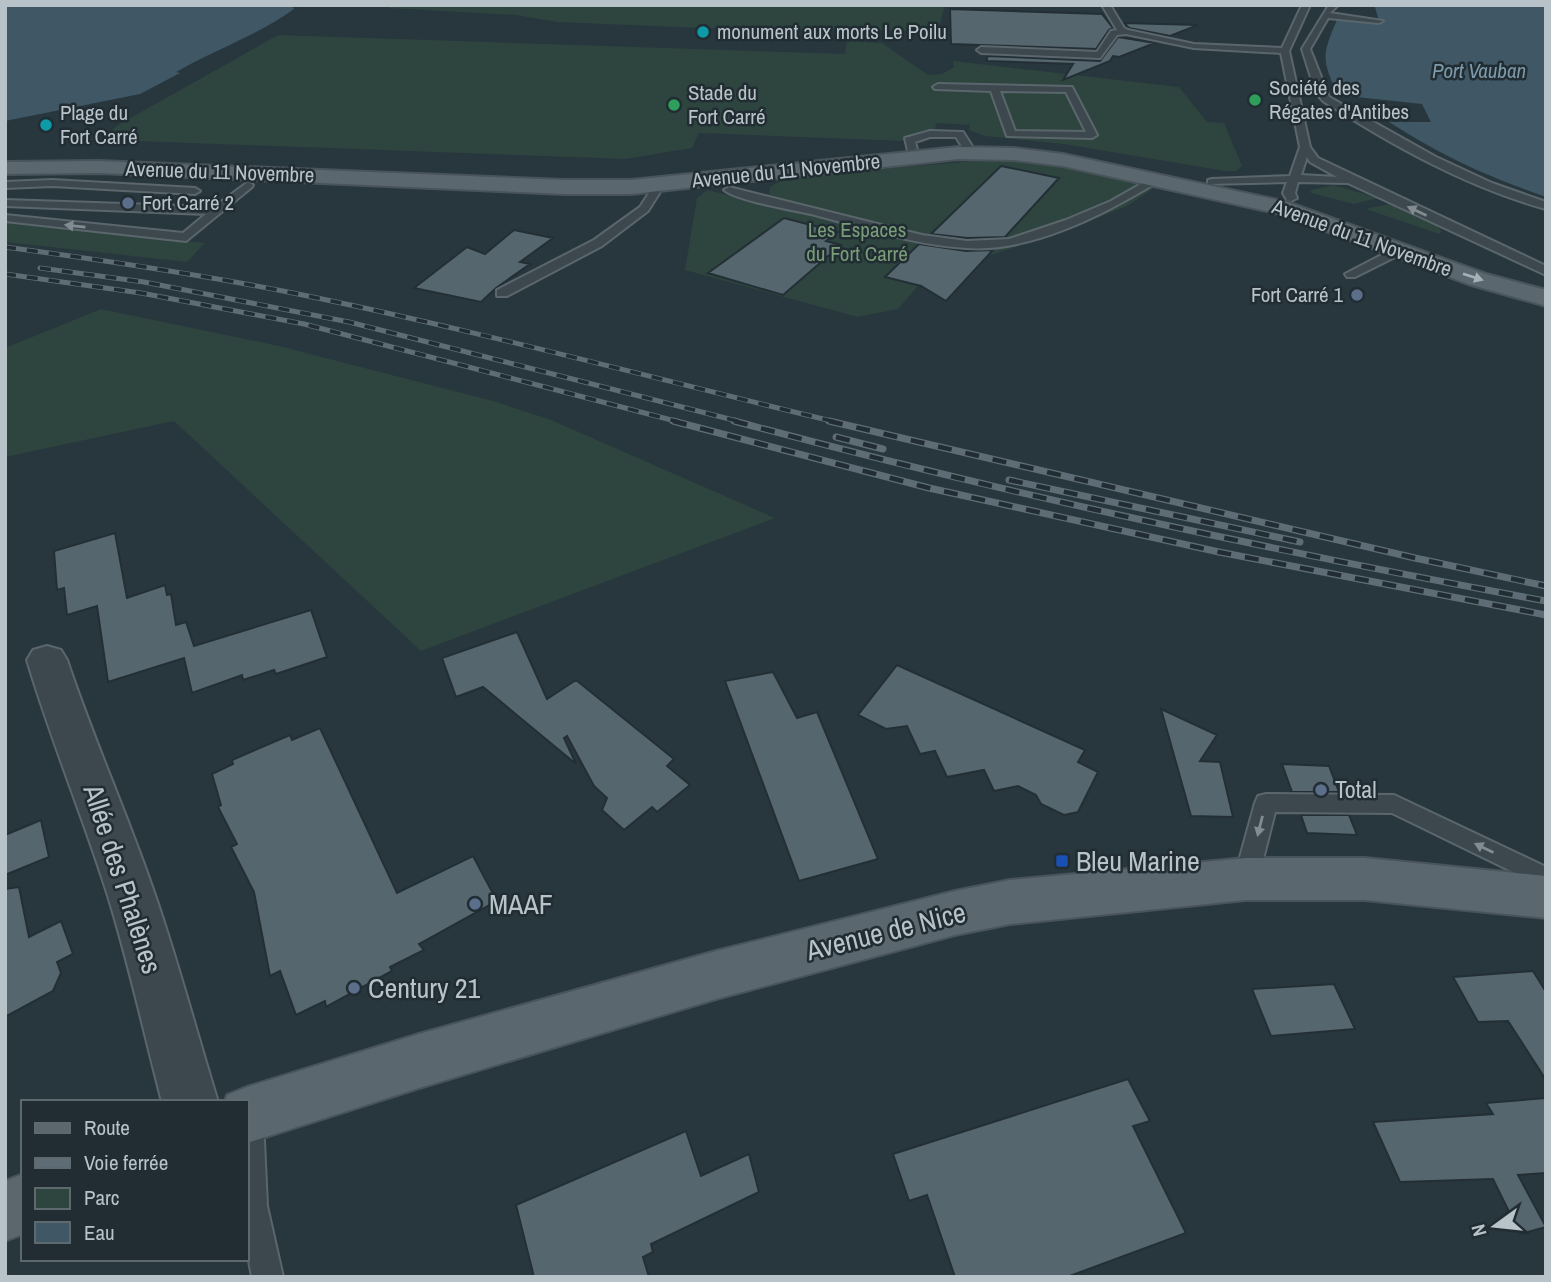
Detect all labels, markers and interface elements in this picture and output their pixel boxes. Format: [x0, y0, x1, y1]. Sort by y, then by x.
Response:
place label: monument aux morts Le Poilu [717, 17, 947, 46]
marker: monument aux morts Le Poilu [695, 24, 711, 40]
water label: Port Vauban [1432, 56, 1526, 85]
place label: Société des Régates d'Antibes [1269, 73, 1409, 126]
place label: Stade du Fort Carré [688, 78, 766, 131]
marker: Société des Régates d'Antibes [1247, 92, 1263, 108]
marker: Stade du Fort Carré [666, 97, 682, 113]
place label: Plage du Fort Carré [60, 98, 138, 151]
marker: Plage du Fort Carré [38, 117, 54, 133]
street label: Avenue du 11 Novembre [689, 146, 881, 195]
street label: Avenue du 11 Novembre [124, 154, 315, 189]
place label: Fort Carré 2 [142, 188, 234, 217]
street label: Avenue du 11 Novembre [1268, 191, 1456, 283]
marker: Fort Carré 2 [120, 195, 136, 211]
one-way arrow [1407, 205, 1427, 217]
park label: Les Espaces du Fort Carré [806, 215, 908, 268]
one-way arrow [64, 220, 86, 231]
one-way arrow [1463, 272, 1484, 283]
place label: Fort Carré 1 [1251, 280, 1343, 309]
marker: Fort Carré 1 [1349, 287, 1365, 303]
place label: Total [1335, 773, 1377, 805]
street label: Allée des Phalènes [74, 779, 171, 978]
marker: Total [1313, 782, 1329, 798]
one-way arrow [1254, 815, 1265, 837]
place label: Bleu Marine [1076, 842, 1200, 880]
one-way arrow [1474, 843, 1494, 854]
marker: Bleu Marine [1054, 853, 1070, 869]
place label: MAAF [489, 885, 553, 923]
street label: Avenue de Nice [801, 893, 970, 969]
marker: MAAF [467, 896, 483, 912]
place label: Century 21 [368, 969, 481, 1007]
marker: Century 21 [346, 980, 362, 996]
legend [21, 1100, 248, 1261]
text: Route [84, 1113, 130, 1142]
text: Voie ferrée [84, 1148, 168, 1177]
text: Parc [84, 1183, 119, 1212]
north arrow [1460, 1191, 1530, 1261]
text: Eau [84, 1218, 115, 1247]
text: N [1465, 1222, 1493, 1239]

